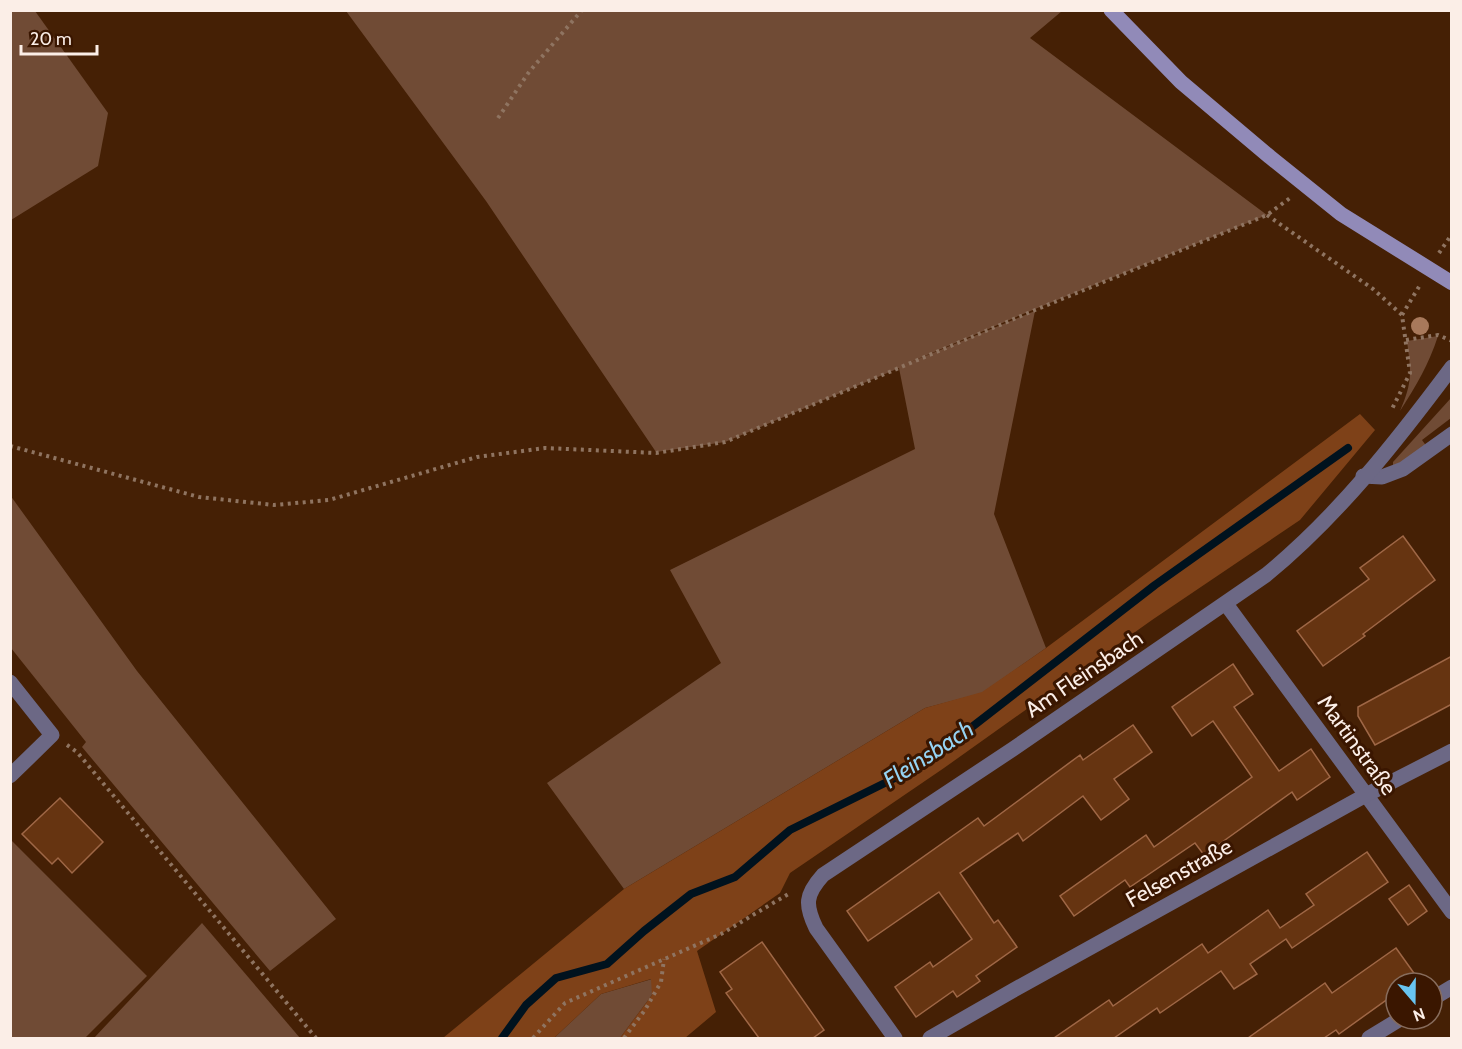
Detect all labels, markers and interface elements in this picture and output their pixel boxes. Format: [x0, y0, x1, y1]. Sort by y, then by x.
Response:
scale bar [21, 18, 98, 56]
text: 20 m [30, 28, 72, 50]
street label: Am Fleinsbach [1020, 625, 1148, 723]
street label: Martinstraße [1312, 690, 1402, 800]
water label: Fleinsbach [877, 714, 979, 794]
street label: Felsenstraße [1121, 833, 1237, 913]
north arrow [1384, 971, 1444, 1031]
text: N [1410, 1004, 1428, 1025]

